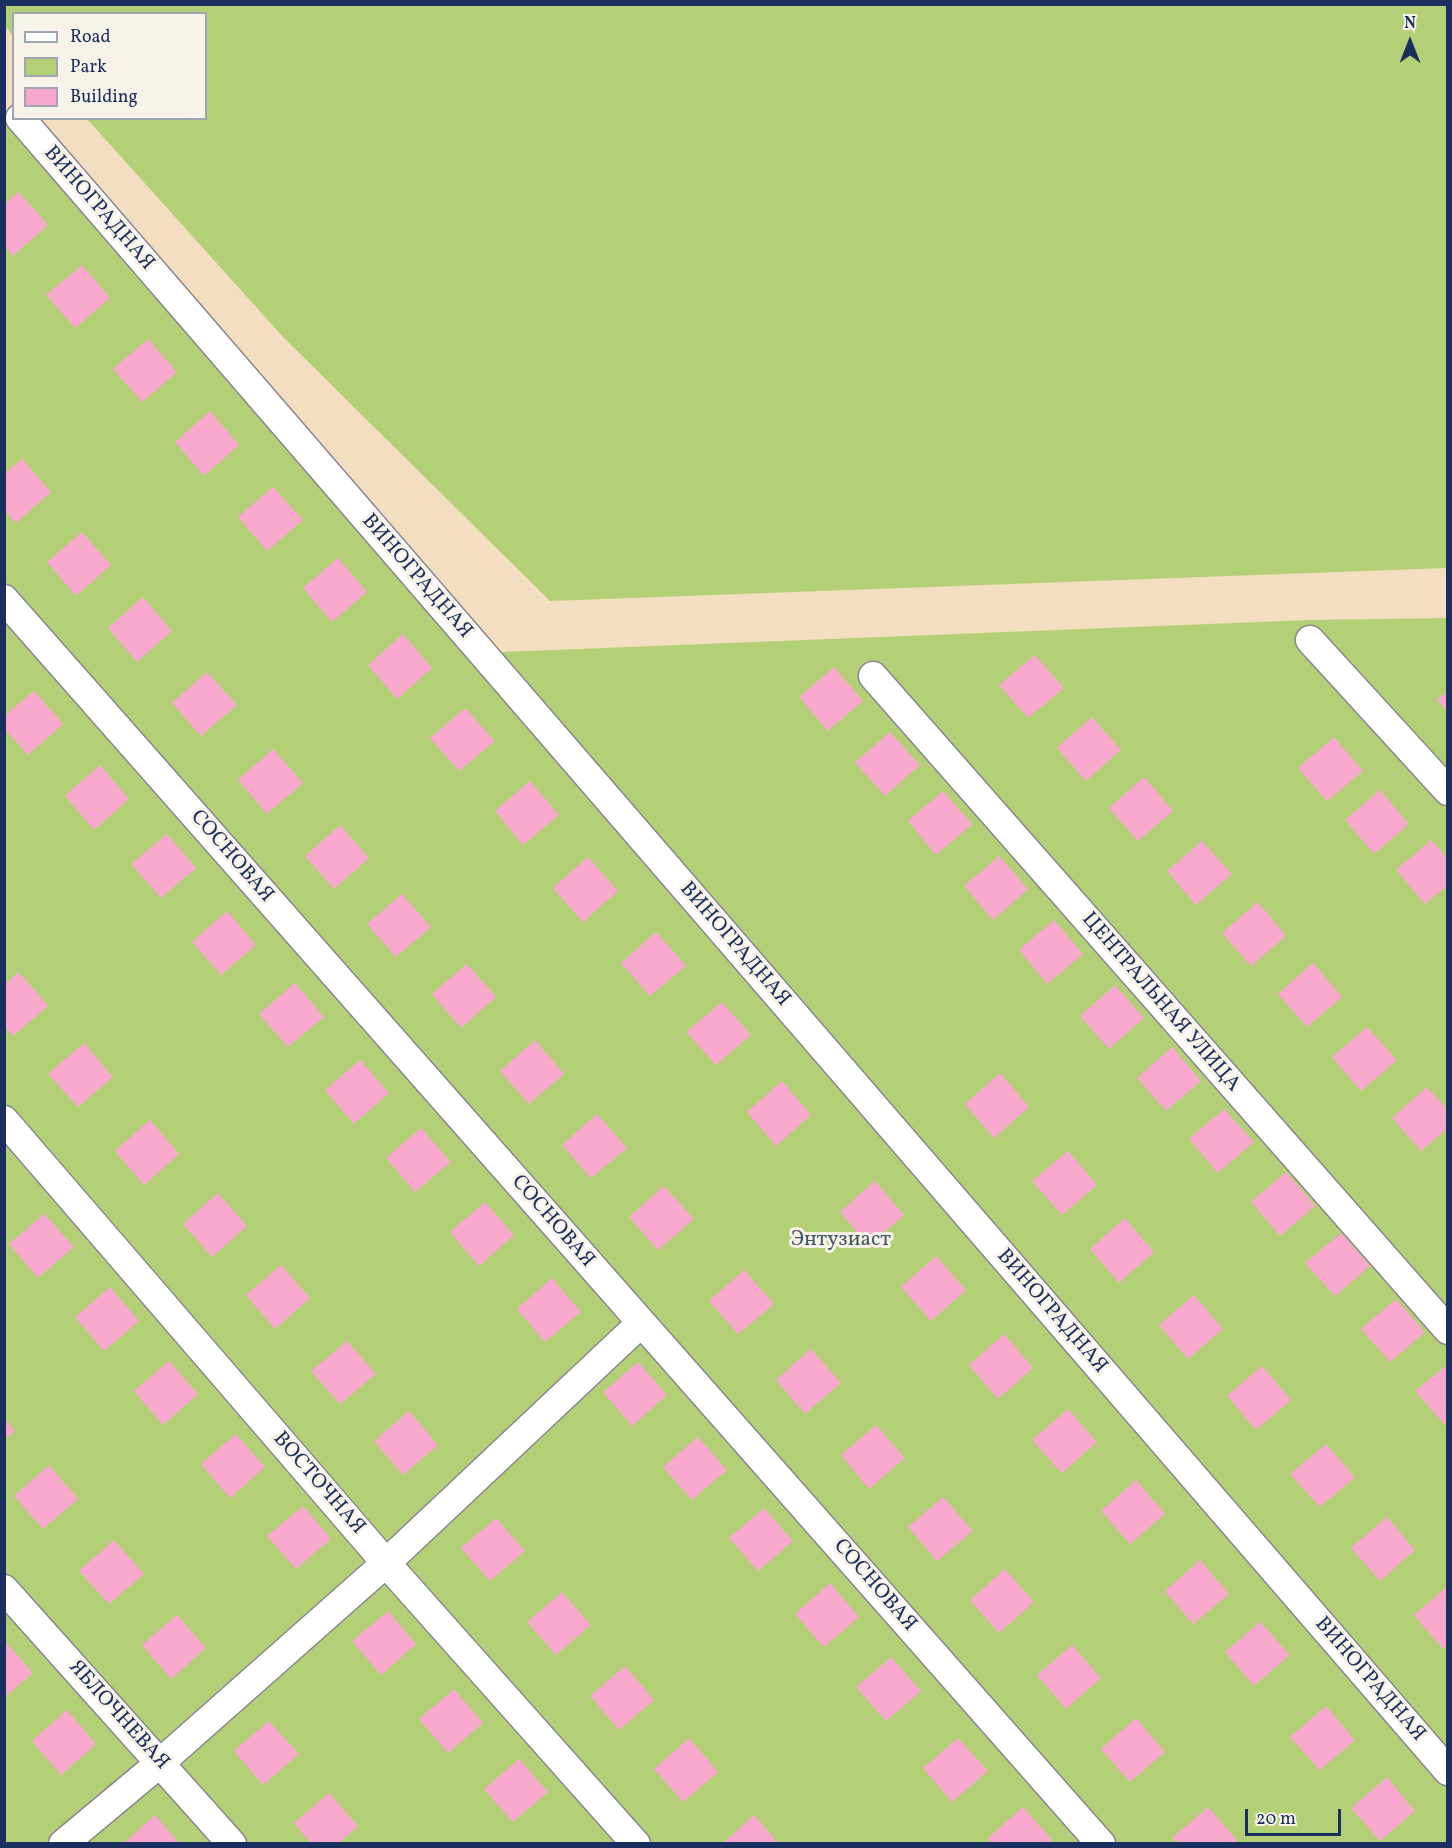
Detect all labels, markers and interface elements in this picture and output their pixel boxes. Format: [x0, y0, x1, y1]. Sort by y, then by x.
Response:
legend [12, 12, 207, 120]
north arrow [1380, 12, 1440, 72]
text: N [1404, 13, 1416, 35]
text: Road [70, 25, 111, 50]
text: Park [70, 55, 107, 80]
text: Building [70, 85, 138, 110]
street label: ВИНОГРАДНАЯ [37, 142, 159, 276]
street label: ВИНОГРАДНАЯ [355, 510, 477, 644]
street label: СОСНОВАЯ [184, 806, 278, 908]
street label: ВИНОГРАДНАЯ [673, 878, 795, 1012]
street label: ЦЕНТРАЛЬНАЯ УЛИЦА [1075, 908, 1245, 1098]
street label: СОСНОВАЯ [505, 1171, 599, 1273]
park label: Энтузиаст [791, 1228, 891, 1254]
street label: ВИНОГРАДНАЯ [990, 1245, 1112, 1379]
street label: ВОСТОЧНАЯ [267, 1427, 369, 1541]
street label: СОСНОВАЯ [827, 1535, 921, 1637]
street label: ВИНОГРАДНАЯ [1308, 1613, 1430, 1747]
street label: ЯБЛОЧНЕВАЯ [62, 1656, 174, 1776]
scale bar [1248, 1797, 1344, 1835]
text: 20 m [1256, 1807, 1296, 1832]

